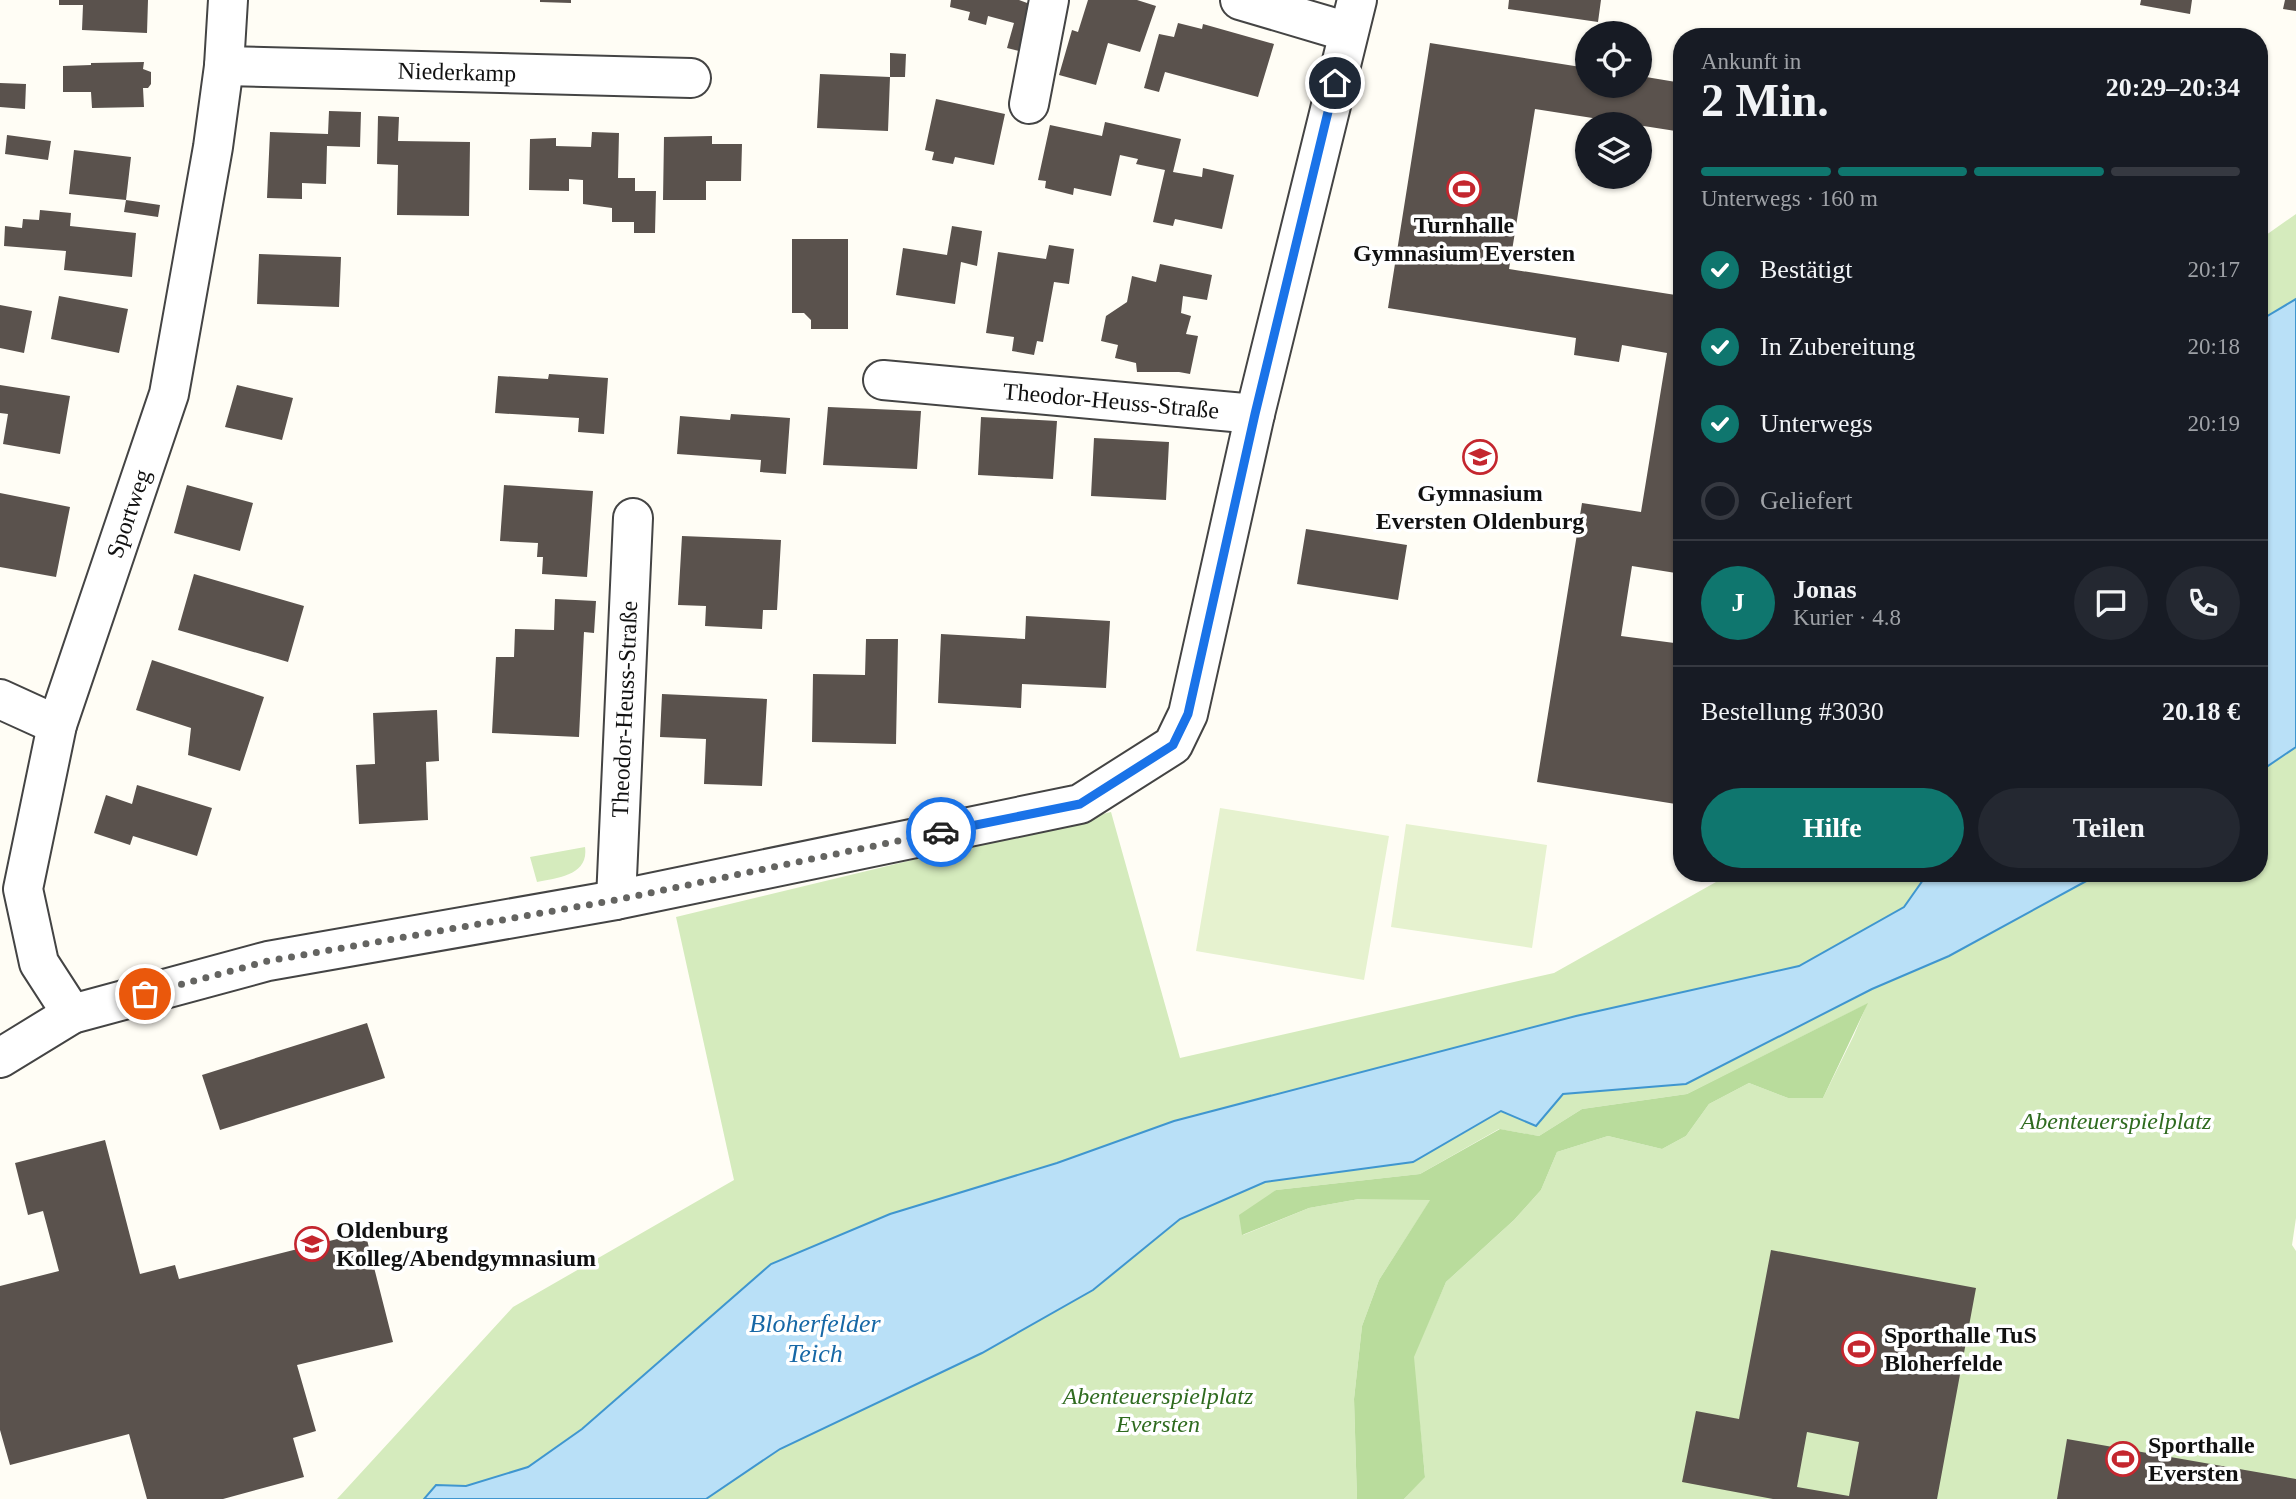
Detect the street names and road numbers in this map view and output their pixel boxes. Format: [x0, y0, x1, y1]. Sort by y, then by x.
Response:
street label: Niederkamp [397, 57, 517, 87]
street label: Theodor-Heuss-Straße [1002, 378, 1220, 424]
street label: Sportweg [101, 466, 156, 561]
street label: Theodor-Heuss-Straße [607, 600, 642, 818]

